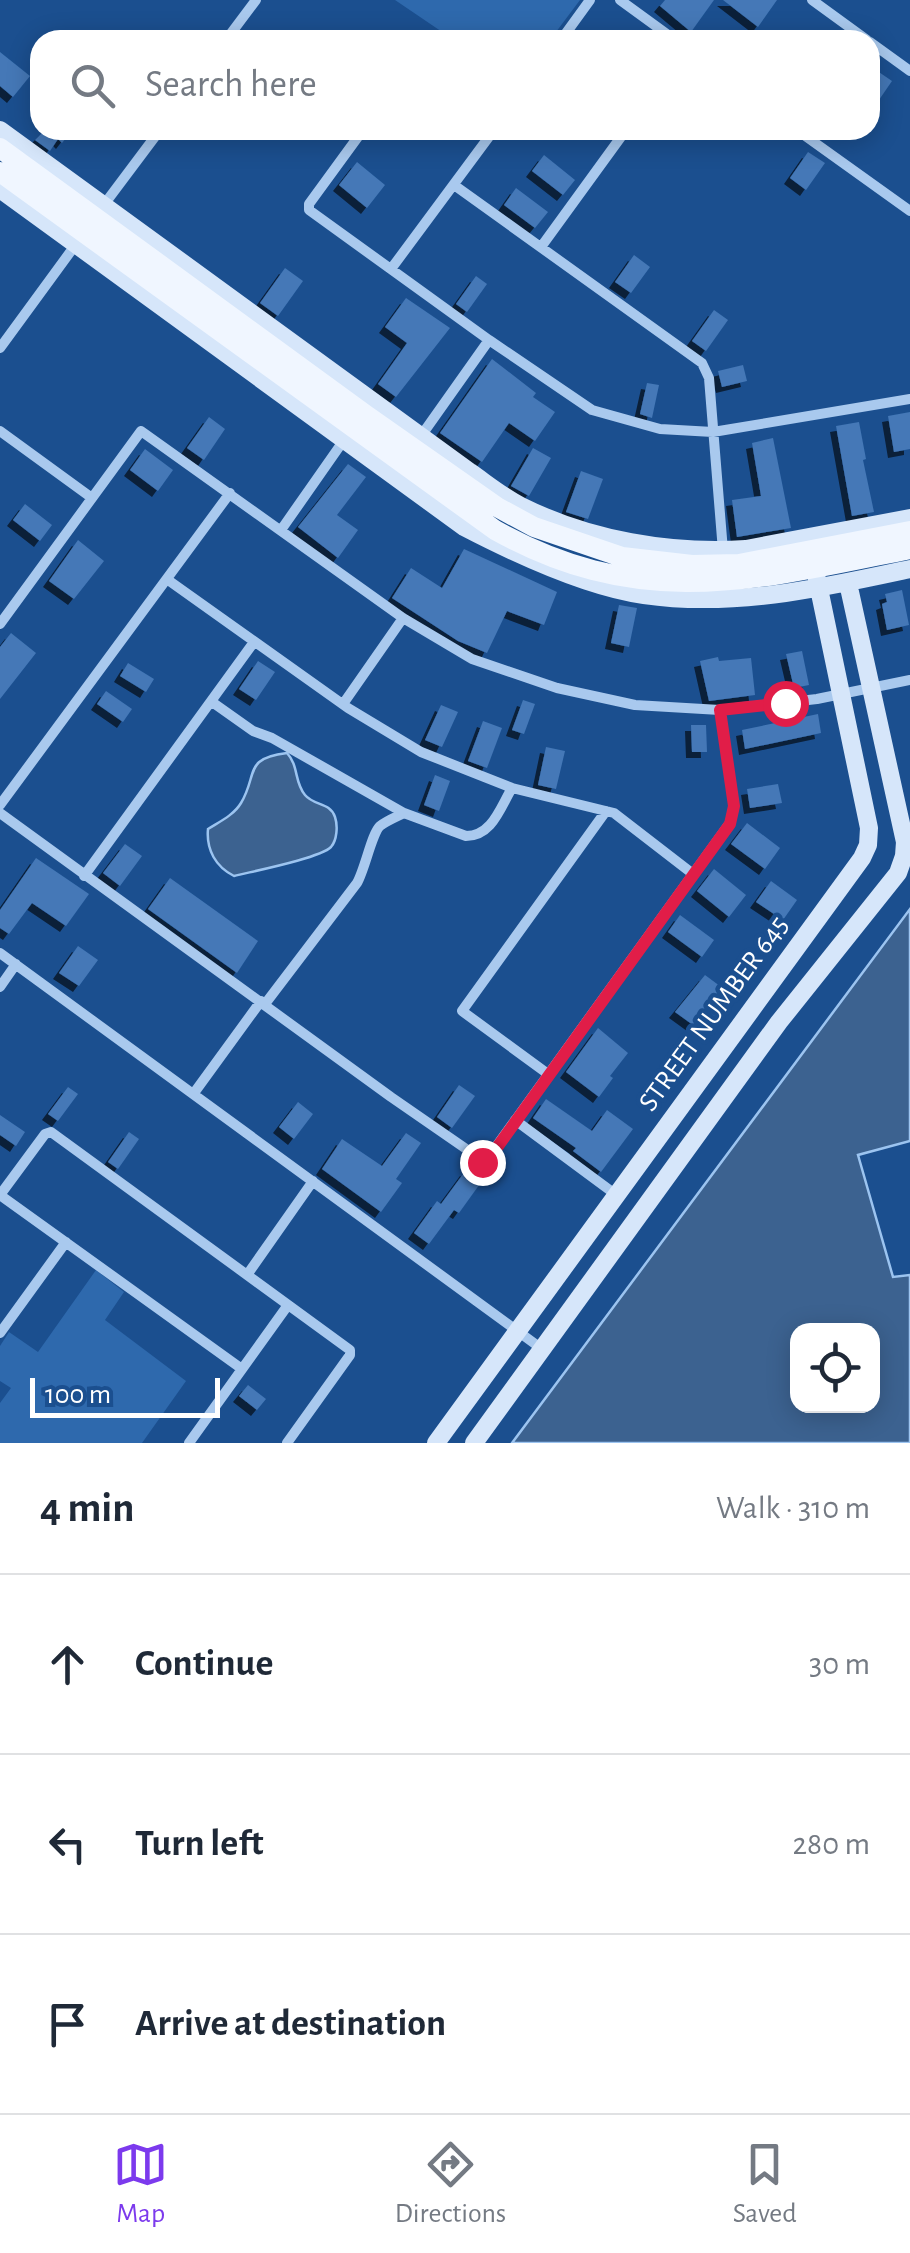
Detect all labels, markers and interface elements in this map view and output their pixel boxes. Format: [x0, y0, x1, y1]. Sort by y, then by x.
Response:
search box [30, 30, 880, 140]
icon: search [65, 58, 120, 113]
text: Search here [145, 66, 317, 104]
route start [763, 681, 809, 727]
street label: STREET NUMBER 645 [634, 911, 794, 1117]
route end [460, 1140, 506, 1186]
map controls [790, 1323, 880, 1413]
button: locate [790, 1323, 880, 1413]
scale bar [30, 1373, 220, 1418]
text: 100 m [45, 1381, 111, 1409]
text: 4 min [40, 1487, 135, 1529]
text: Walk · 310 m [716, 1492, 870, 1524]
icon: ahead [40, 1637, 95, 1692]
text: Continue [135, 1645, 273, 1683]
text: 30 m [809, 1648, 870, 1680]
icon: left [40, 1817, 95, 1872]
text: Turn left [135, 1825, 263, 1863]
text: 280 m [792, 1828, 870, 1860]
icon: arrive [40, 1997, 95, 2052]
text: Arrive at destination [135, 2005, 446, 2043]
tab: Map [113, 2137, 168, 2231]
tab: Directions [395, 2137, 506, 2231]
tab: Saved [733, 2137, 797, 2231]

